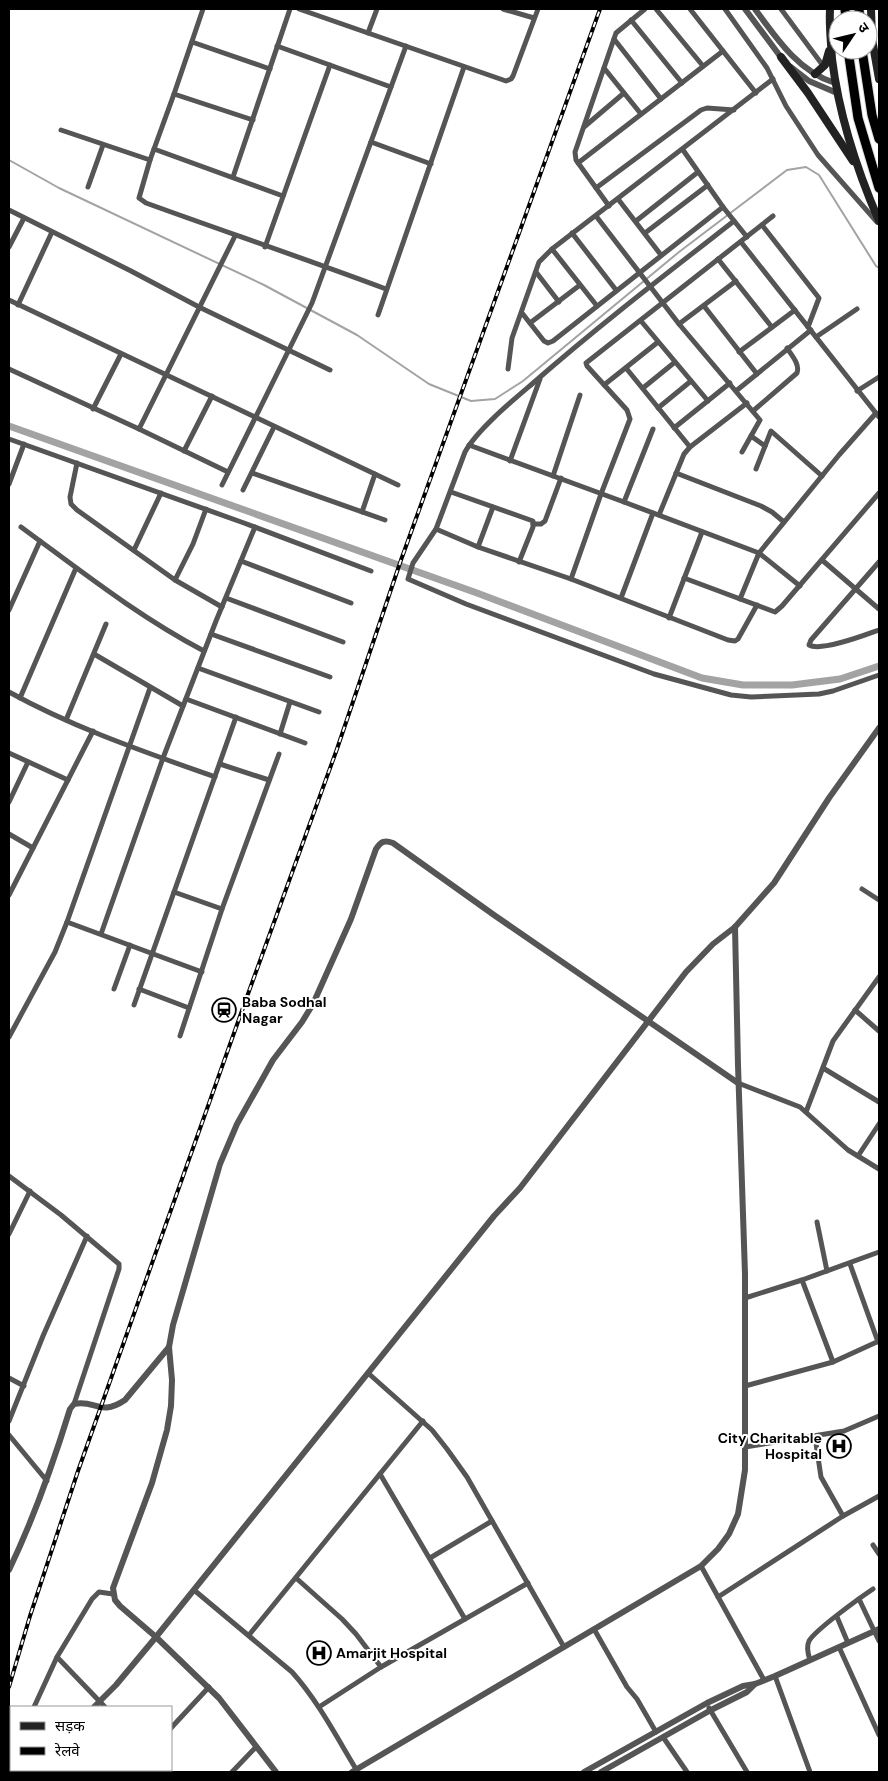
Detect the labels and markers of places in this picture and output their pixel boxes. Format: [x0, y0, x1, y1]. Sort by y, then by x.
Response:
place label: Baba Sodhal Nagar [242, 993, 327, 1027]
station icon: Baba Sodhal Nagar [211, 997, 237, 1023]
place label: City Charitable Hospital [718, 1429, 822, 1463]
hospital icon: City Charitable Hospital [826, 1433, 852, 1459]
hospital icon: Amarjit Hospital [306, 1640, 332, 1666]
place label: Amarjit Hospital [336, 1644, 447, 1662]

